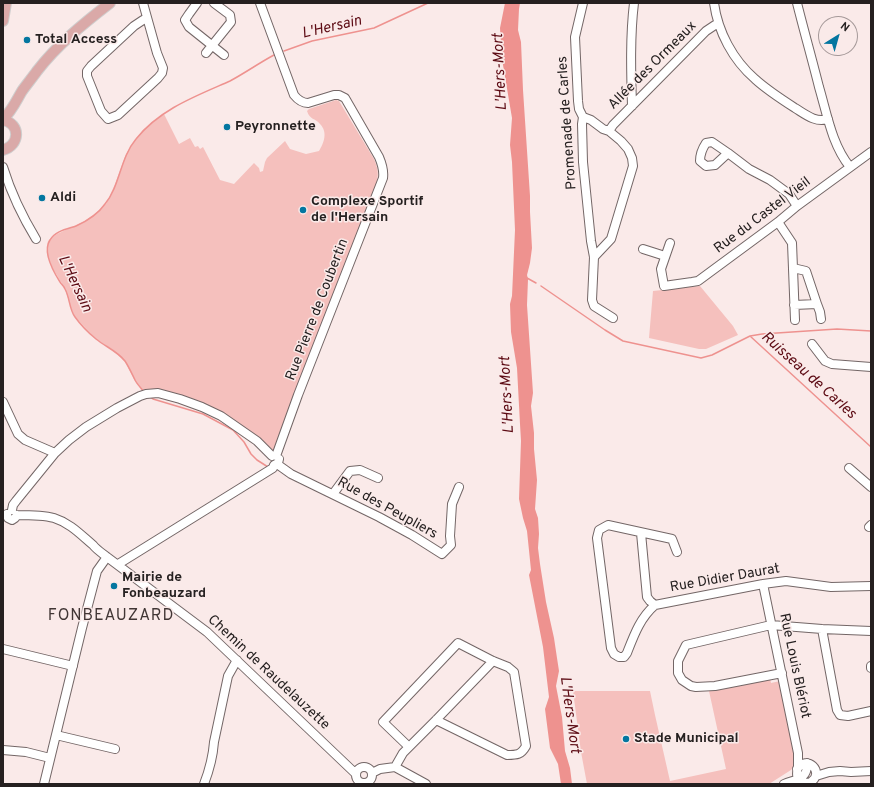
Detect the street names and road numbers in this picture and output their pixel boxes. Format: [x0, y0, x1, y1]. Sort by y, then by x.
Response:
street label: Allée des Ormeaux [605, 18, 701, 114]
street label: Promenade de Carles [555, 56, 581, 190]
street label: Rue du Castel Vieil [711, 174, 815, 258]
street label: Rue Pierre de Coubertin [283, 237, 353, 383]
street label: Rue des Peupliers [334, 475, 440, 543]
street label: Rue Didier Daurat [669, 561, 781, 597]
street label: Chemin de Raudelauzette [203, 612, 333, 734]
street label: Rue Louis Blériot [775, 612, 813, 720]

